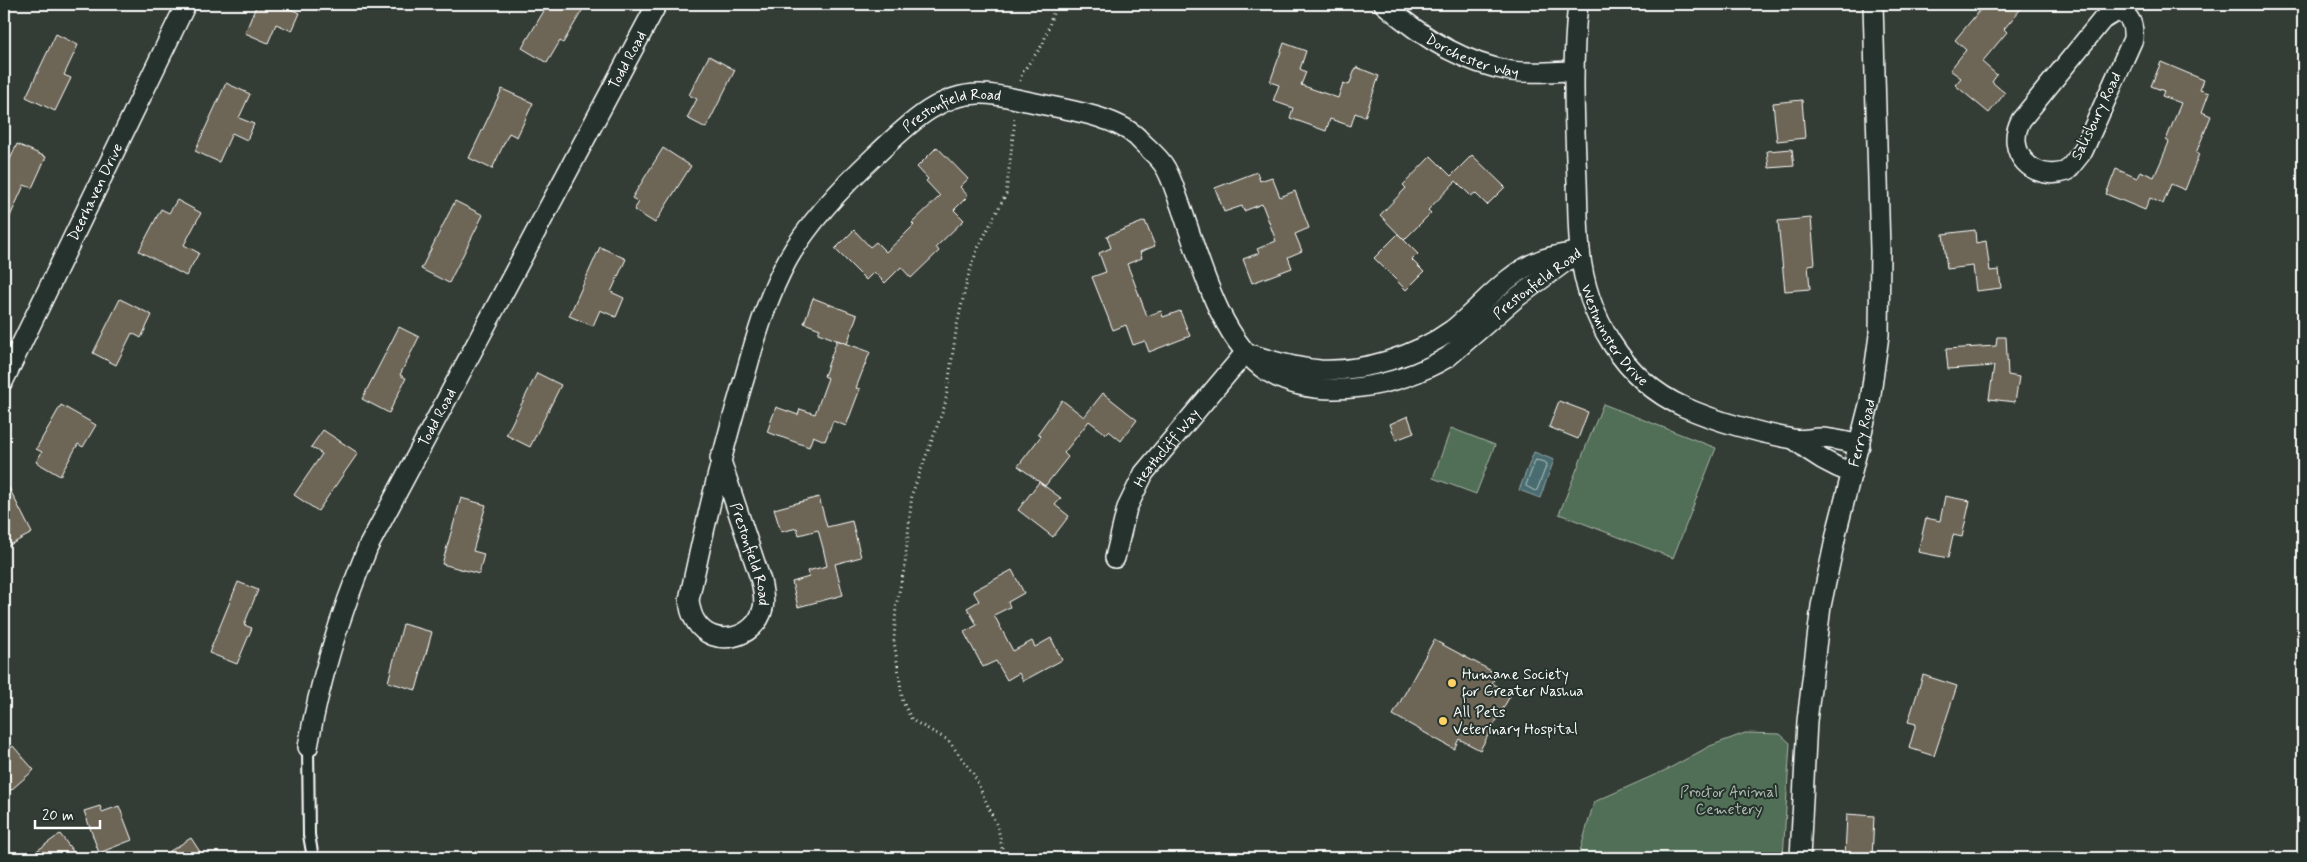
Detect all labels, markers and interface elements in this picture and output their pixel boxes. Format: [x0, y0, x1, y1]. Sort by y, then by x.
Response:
street label: Todd Road [604, 28, 652, 93]
street label: Dorchester Way [1421, 30, 1520, 83]
street label: Salisbury Road [2067, 69, 2127, 164]
street label: Prestonfield Road [898, 85, 1003, 137]
street label: Deerhaven Drive [64, 140, 128, 245]
street label: Prestonfield Road [1489, 244, 1586, 324]
street label: Westminster Drive [1576, 282, 1652, 391]
street label: Todd Road [414, 385, 461, 450]
street label: Ferry Road [1845, 397, 1881, 469]
street label: Heathcliff Way [1130, 405, 1205, 491]
street label: Prestonfield Road [725, 500, 773, 606]
place label: Humane Society for Greater Nashua [1462, 665, 1584, 704]
marker: Humane Society for Greater Nashua [1446, 677, 1458, 689]
place label: All Pets Veterinary Hospital [1453, 703, 1578, 740]
marker: All Pets Veterinary Hospital [1437, 715, 1449, 727]
park label: Proctor Animal Cemetery [1680, 783, 1778, 820]
scale bar [35, 797, 100, 829]
text: 20 m [42, 806, 74, 826]

